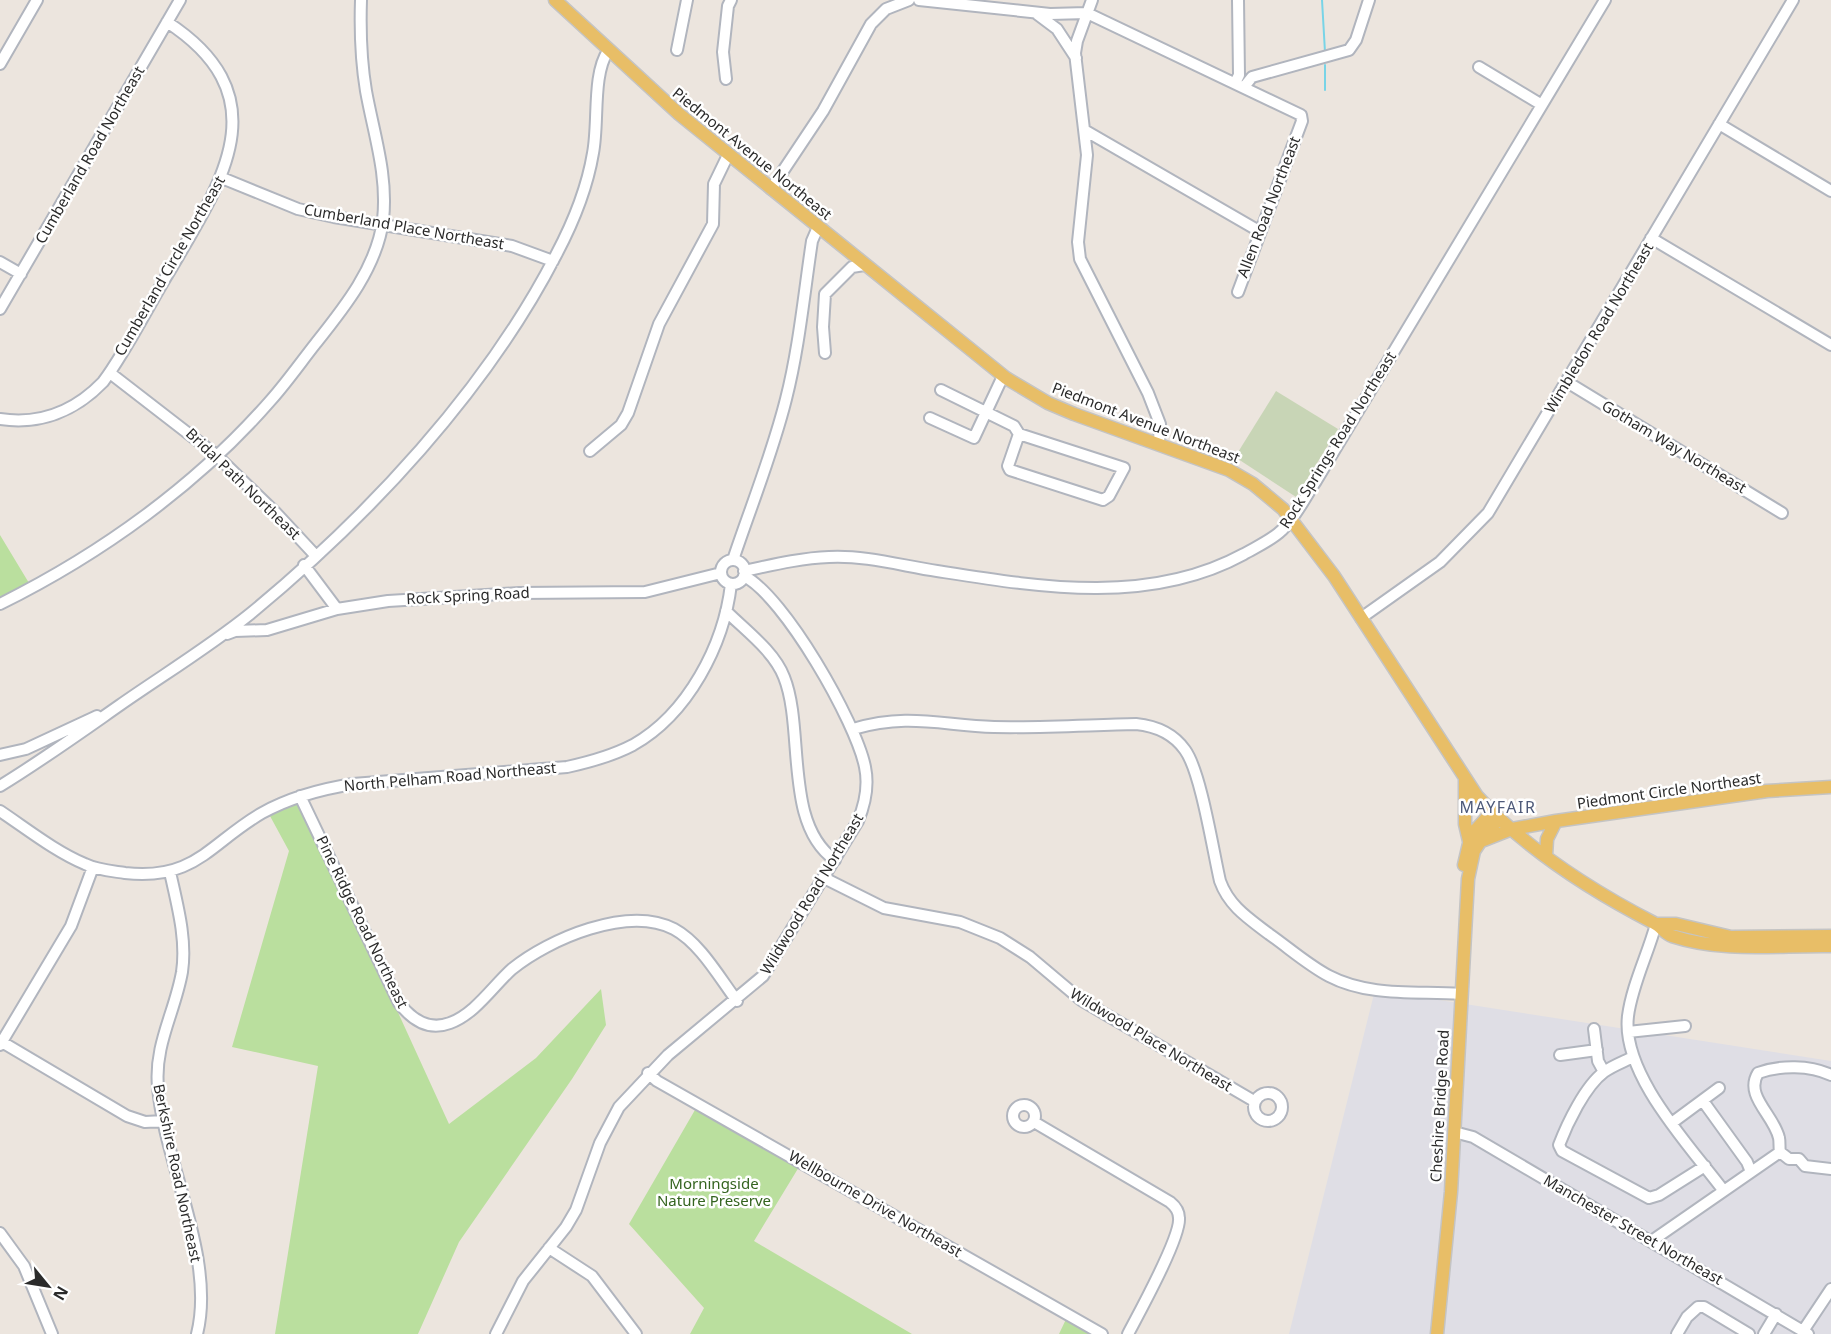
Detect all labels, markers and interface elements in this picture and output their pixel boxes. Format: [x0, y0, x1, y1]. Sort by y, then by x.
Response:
street label: Cumberland Road Northeast [30, 61, 149, 247]
street label: Piedmont Avenue Northeast [669, 83, 837, 224]
street label: Allen Road Northeast [1232, 133, 1304, 280]
street label: Cumberland Circle Northeast [109, 171, 229, 359]
street label: Cumberland Place Northeast [302, 199, 506, 254]
street label: Wimbledon Road Northeast [1539, 238, 1657, 416]
street label: Rock Springs Road Northeast [1274, 347, 1400, 532]
street label: Piedmont Avenue Northeast [1050, 377, 1244, 467]
street label: Gotham Way Northeast [1598, 395, 1751, 498]
street label: Bridal Path Northeast [182, 423, 306, 544]
street label: Rock Spring Road [406, 582, 530, 608]
street label: North Pelham Road Northeast [343, 757, 557, 795]
street label: Piedmont Circle Northeast [1575, 767, 1763, 813]
district label: MAYFAIR [1460, 796, 1536, 818]
street label: Wildwood Road Northeast [755, 809, 868, 978]
street label: Pine Ridge Road Northeast [312, 832, 414, 1012]
street label: Wildwood Place Northeast [1067, 983, 1237, 1096]
street label: Cheshire Bridge Road [1425, 1029, 1453, 1183]
street label: Berkshire Road Northeast [149, 1082, 207, 1264]
street label: Wellbourne Drive Northeast [785, 1145, 966, 1261]
street label: Manchester Street Northeast [1540, 1169, 1727, 1289]
park label: Morningside Nature Preserve [657, 1173, 771, 1210]
north arrow [18, 1256, 78, 1316]
text: N [48, 1282, 74, 1305]

